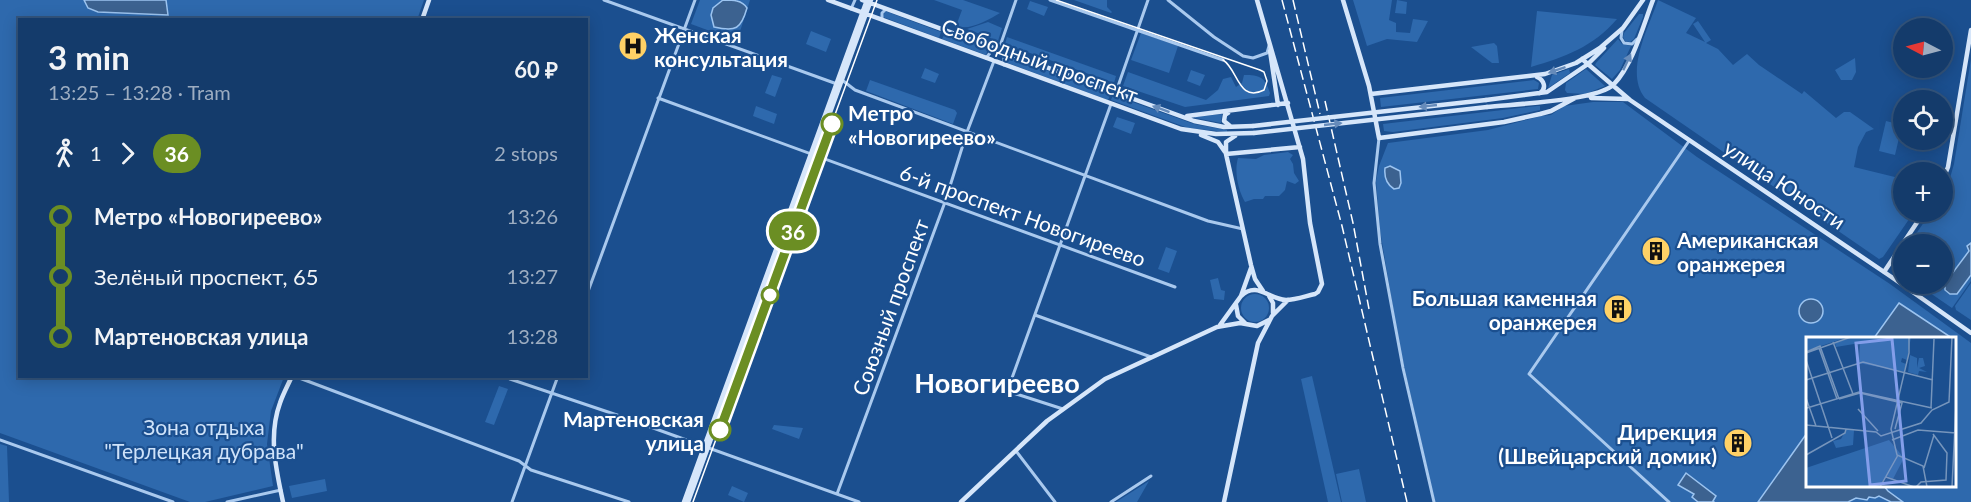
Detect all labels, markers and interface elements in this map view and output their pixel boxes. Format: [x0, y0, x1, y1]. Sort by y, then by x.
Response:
street label: Свободный проспект [938, 13, 1142, 107]
north arrow [1893, 18, 1953, 78]
map controls [1893, 18, 1953, 294]
place label: Женская консультация [654, 22, 788, 71]
hospital icon: Женская консультация [617, 30, 649, 62]
text: 3 min [48, 37, 130, 77]
one-way arrow [1623, 54, 1632, 71]
text: 60 ₽ [514, 56, 558, 83]
one-way arrow [1548, 66, 1566, 76]
text: 13:25 – 13:28 · Tram [48, 80, 231, 104]
button: locate [1893, 90, 1953, 150]
place label: Метро «Новогиреево» [848, 100, 996, 149]
one-way arrow [1419, 102, 1438, 111]
one-way arrow [1152, 103, 1170, 113]
marker: Метро «Новогиреево» [821, 113, 843, 135]
one-way arrow [1323, 120, 1342, 129]
street label: улица Юности [1720, 134, 1850, 234]
icon: walk [48, 137, 81, 170]
icon: forward [111, 137, 144, 170]
text: 1 [90, 141, 102, 165]
text: 36 [165, 141, 189, 166]
text: 2 stops [494, 141, 558, 165]
street label: 6-й проспект Новогиреево [897, 159, 1149, 271]
button: + [1893, 162, 1953, 222]
text: Метро «Новогиреево» [94, 203, 323, 230]
text: 13:26 [507, 204, 558, 228]
line badge: 36 [766, 212, 820, 250]
street label: Союзный проспект [846, 215, 934, 399]
text: 36 [781, 219, 805, 244]
place label: Американская оранжерея [1676, 227, 1819, 276]
button: − [1893, 234, 1953, 294]
building icon: Американская оранжерея [1640, 235, 1672, 267]
text: Зелёный проспект, 65 [94, 263, 319, 290]
text: 13:27 [507, 264, 558, 288]
place label: Большая каменная оранжерея [1412, 285, 1597, 334]
unlabelled marker [761, 286, 779, 304]
building icon: Большая каменная оранжерея [1602, 293, 1634, 325]
text: Мартеновская улица [94, 323, 308, 350]
text: 13:28 [507, 324, 558, 348]
inset map [1806, 337, 1956, 487]
district label: Новогиреево [914, 366, 1080, 399]
place label: Мартеновская улица [563, 406, 704, 455]
park label: Зона отдыха "Терлецкая дубрава" [104, 414, 304, 463]
marker: Мартеновская улица [709, 419, 731, 441]
place label: Дирекция (Швейцарский домик) [1498, 419, 1717, 468]
building icon: Дирекция (Швейцарский домик) [1722, 427, 1754, 459]

